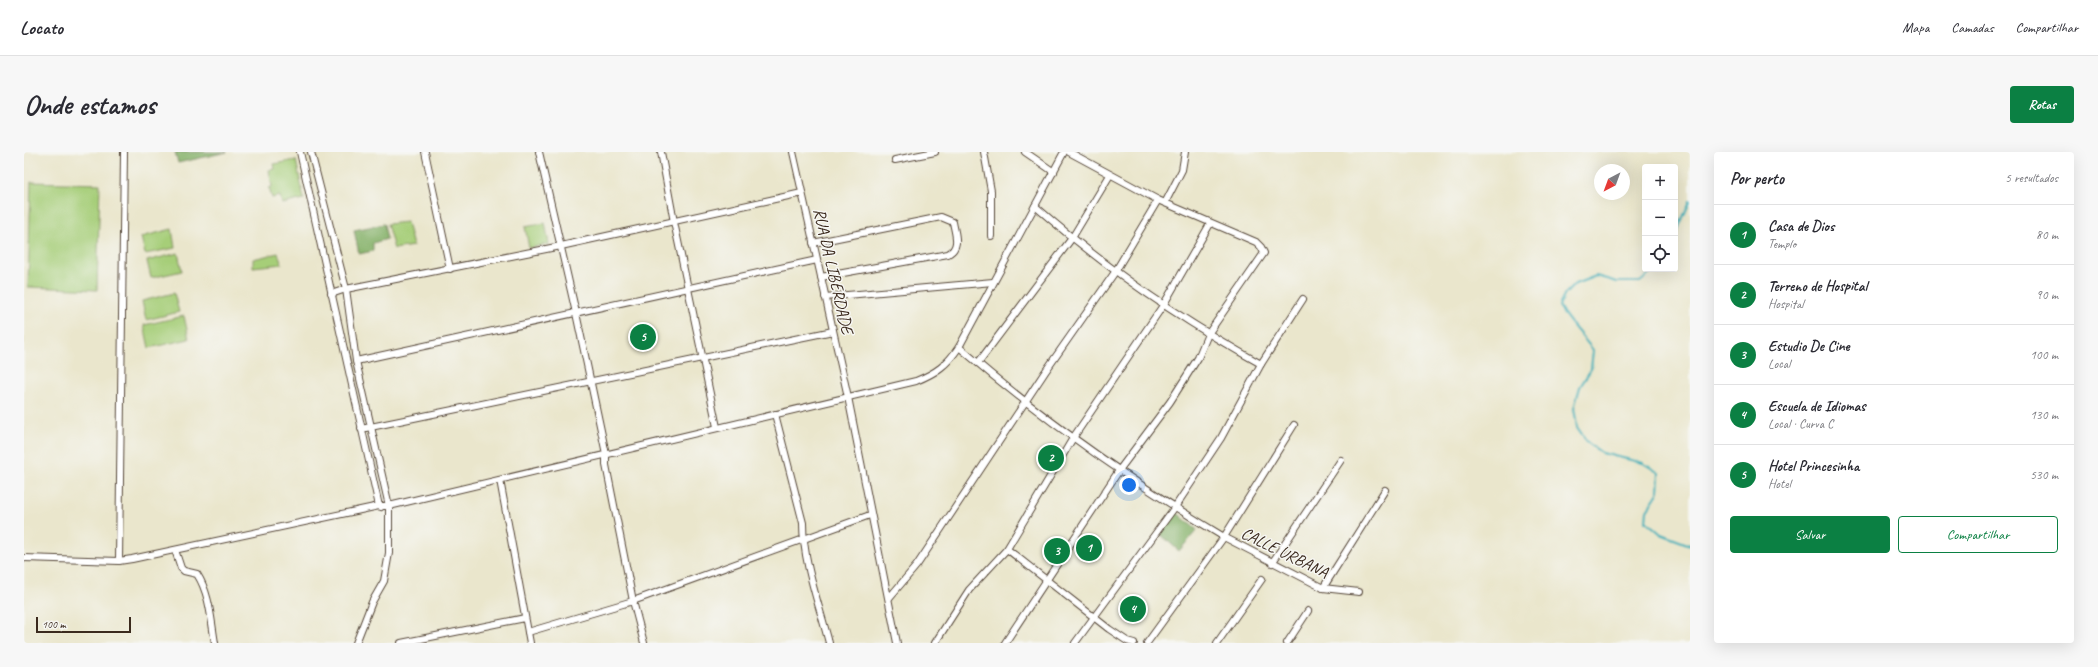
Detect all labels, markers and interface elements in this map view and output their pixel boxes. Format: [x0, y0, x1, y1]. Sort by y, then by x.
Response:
text: Locato [20, 16, 63, 40]
text: Mapa [1902, 19, 1929, 36]
text: Camadas [1951, 19, 1994, 36]
text: Compartilhar [2016, 19, 2078, 36]
button: Rotas [2010, 86, 2074, 123]
text: Onde estamos [24, 87, 156, 122]
north arrow [1594, 164, 1630, 200]
map controls [1642, 164, 1678, 272]
button: + [1642, 164, 1678, 200]
text: Por perto [1730, 168, 1784, 189]
text: 5 resultados [2005, 170, 2058, 186]
button: − [1642, 200, 1678, 236]
street label: RUA DA LIBERDADE [809, 206, 859, 338]
text: Casa de Dios [1768, 217, 1834, 236]
text: 1 [1740, 227, 1746, 243]
text: 80 m [2036, 227, 2058, 243]
button: locate [1642, 236, 1678, 272]
text: Templo [1768, 236, 1796, 252]
text: Terreno de Hospital [1768, 277, 1867, 296]
text: 2 [1740, 287, 1746, 303]
text: 90 m [2036, 287, 2058, 303]
text: Hospital [1768, 296, 1804, 312]
pin: 5 [630, 322, 656, 352]
text: Estudio De Cine [1768, 337, 1850, 356]
text: 3 [1740, 347, 1746, 363]
text: 100 m [2030, 347, 2058, 363]
text: Local [1768, 356, 1790, 372]
text: Escuela de Idiomas [1768, 397, 1866, 416]
text: 4 [1740, 407, 1746, 423]
text: 130 m [2030, 407, 2058, 423]
text: Local · Curva C [1768, 416, 1833, 432]
pin: 2 [1038, 443, 1064, 473]
text: Hotel Princesinha [1768, 457, 1859, 476]
text: 5 [1740, 467, 1746, 483]
text: 530 m [2030, 467, 2058, 483]
your location [1119, 475, 1139, 495]
text: Hotel [1768, 476, 1791, 492]
button: Salvar [1730, 516, 1890, 553]
button: Compartilhar [1898, 516, 2058, 553]
street label: CALLE URBANA [1238, 522, 1332, 583]
pin: 1 [1076, 533, 1102, 563]
pin: 3 [1044, 536, 1070, 566]
pin: 4 [1120, 594, 1146, 624]
scale bar [36, 615, 131, 634]
text: 100 m [42, 617, 66, 631]

